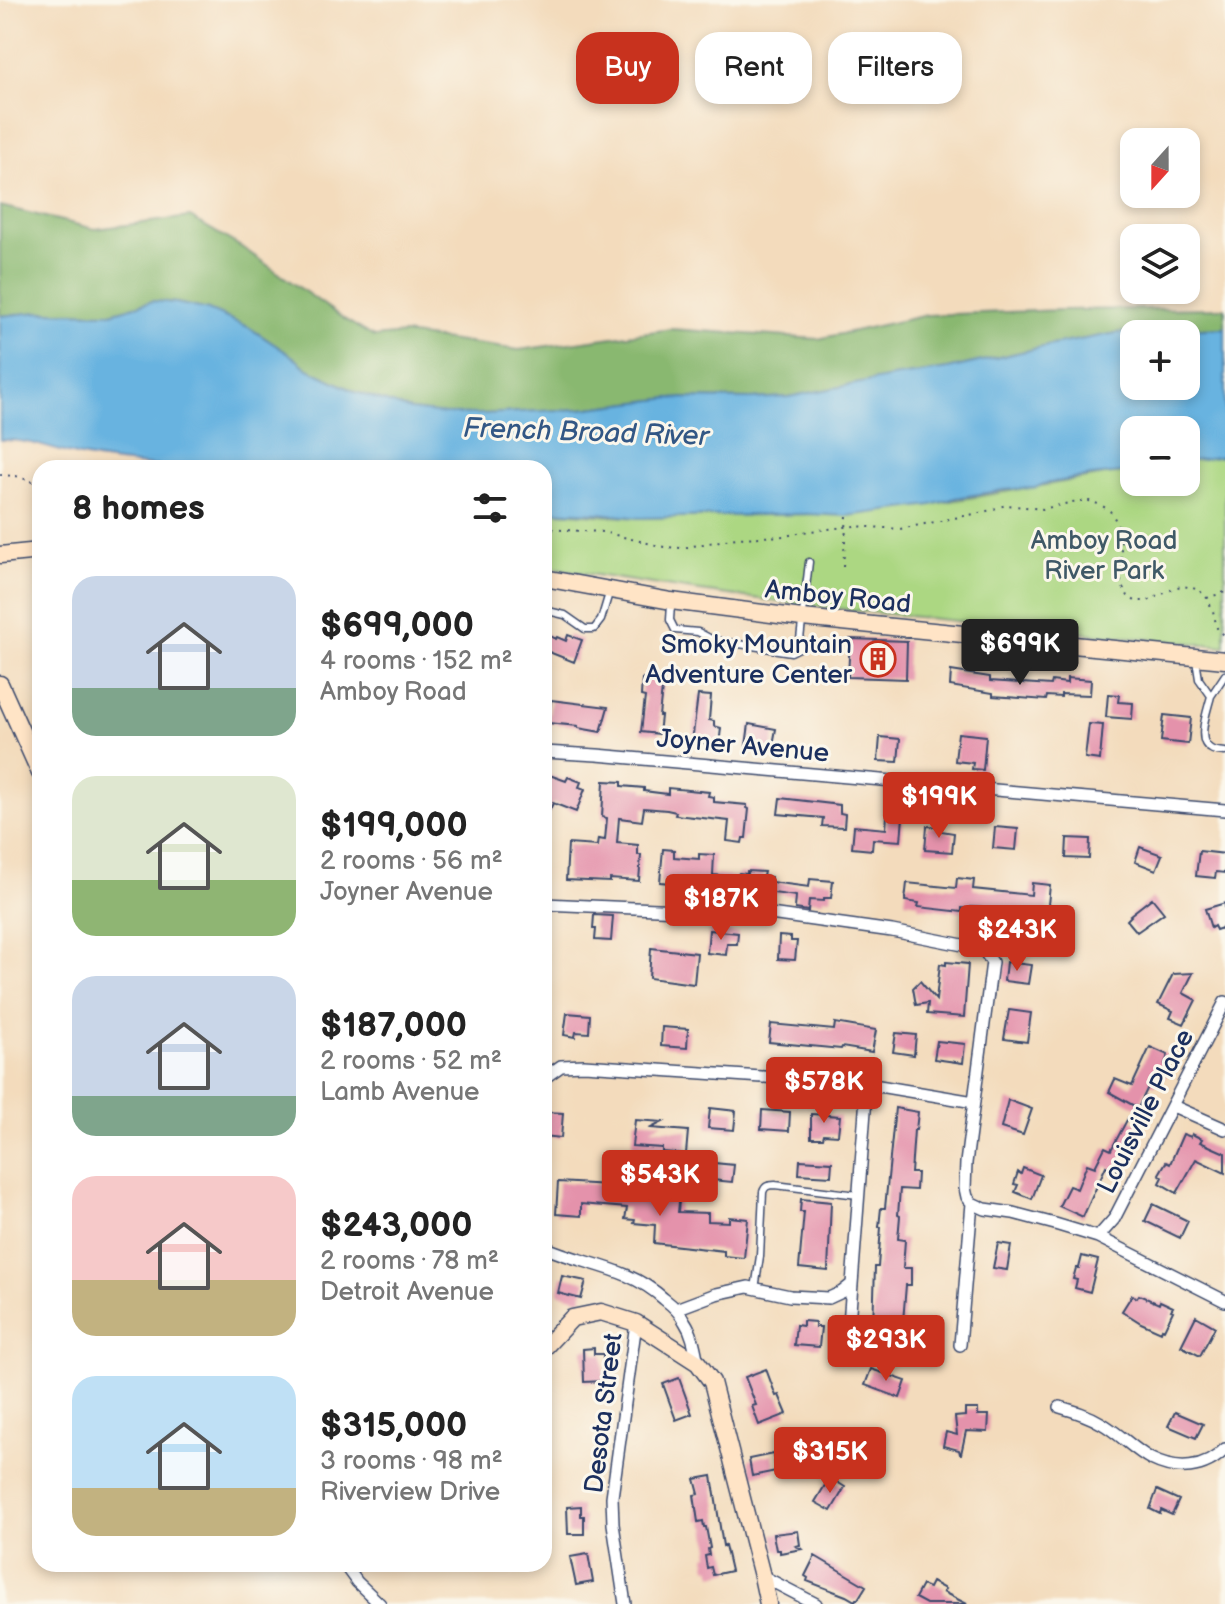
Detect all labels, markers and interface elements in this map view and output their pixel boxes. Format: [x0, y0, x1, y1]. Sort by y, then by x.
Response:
chip: Buy [576, 32, 679, 104]
chip: Rent [695, 32, 812, 104]
chip: Filters [828, 32, 962, 104]
north arrow [1120, 128, 1200, 208]
map controls [1120, 128, 1200, 496]
button: layers [1120, 224, 1200, 304]
button: + [1120, 320, 1200, 400]
water label: French Broad River [463, 412, 711, 453]
button: − [1120, 416, 1200, 496]
icon: filters [468, 486, 512, 530]
text: 8 homes [72, 488, 205, 529]
park label: Amboy Road River Park [1031, 526, 1177, 587]
street label: Amboy Road [763, 574, 912, 621]
text: $699,000 [320, 605, 474, 646]
icon: home [136, 608, 232, 704]
pin: $699K [964, 619, 1076, 687]
text: $699K [979, 629, 1061, 660]
place label: Smoky Mountain Adventure Center [645, 630, 853, 691]
building icon: Smoky Mountain Adventure Center [859, 640, 897, 678]
text: 4 rooms · 152 m² [320, 646, 513, 677]
text: Amboy Road [320, 677, 467, 708]
street label: Joyner Avenue [655, 724, 830, 769]
pin: $199K [883, 772, 995, 840]
text: $199K [901, 782, 977, 813]
text: $199,000 [320, 805, 468, 846]
icon: home [136, 808, 232, 904]
text: 2 rooms · 56 m² [320, 846, 503, 877]
pin: $187K [665, 874, 777, 942]
text: Joyner Avenue [320, 877, 493, 908]
text: $187K [683, 884, 759, 915]
pin: $243K [961, 905, 1073, 973]
text: $243K [977, 915, 1057, 946]
text: $187,000 [320, 1005, 467, 1046]
icon: home [136, 1008, 232, 1104]
street label: Louisville Place [1092, 1024, 1201, 1199]
text: 2 rooms · 52 m² [320, 1046, 502, 1077]
pin: $578K [768, 1057, 880, 1125]
text: $578K [784, 1067, 864, 1098]
text: Lamb Avenue [320, 1077, 480, 1108]
pin: $543K [604, 1150, 716, 1218]
text: $543K [620, 1160, 700, 1191]
text: $243,000 [320, 1205, 472, 1246]
icon: home [136, 1208, 232, 1304]
text: 2 rooms · 78 m² [320, 1246, 499, 1277]
text: Detroit Avenue [320, 1277, 494, 1308]
pin: $293K [830, 1315, 942, 1383]
text: $293K [846, 1325, 926, 1356]
street label: Desota Street [579, 1331, 630, 1495]
text: $315,000 [320, 1405, 467, 1446]
icon: home [136, 1408, 232, 1504]
pin: $315K [774, 1427, 886, 1495]
text: $315K [792, 1437, 868, 1468]
text: 3 rooms · 98 m² [320, 1446, 503, 1477]
text: Riverview Drive [320, 1477, 500, 1508]

